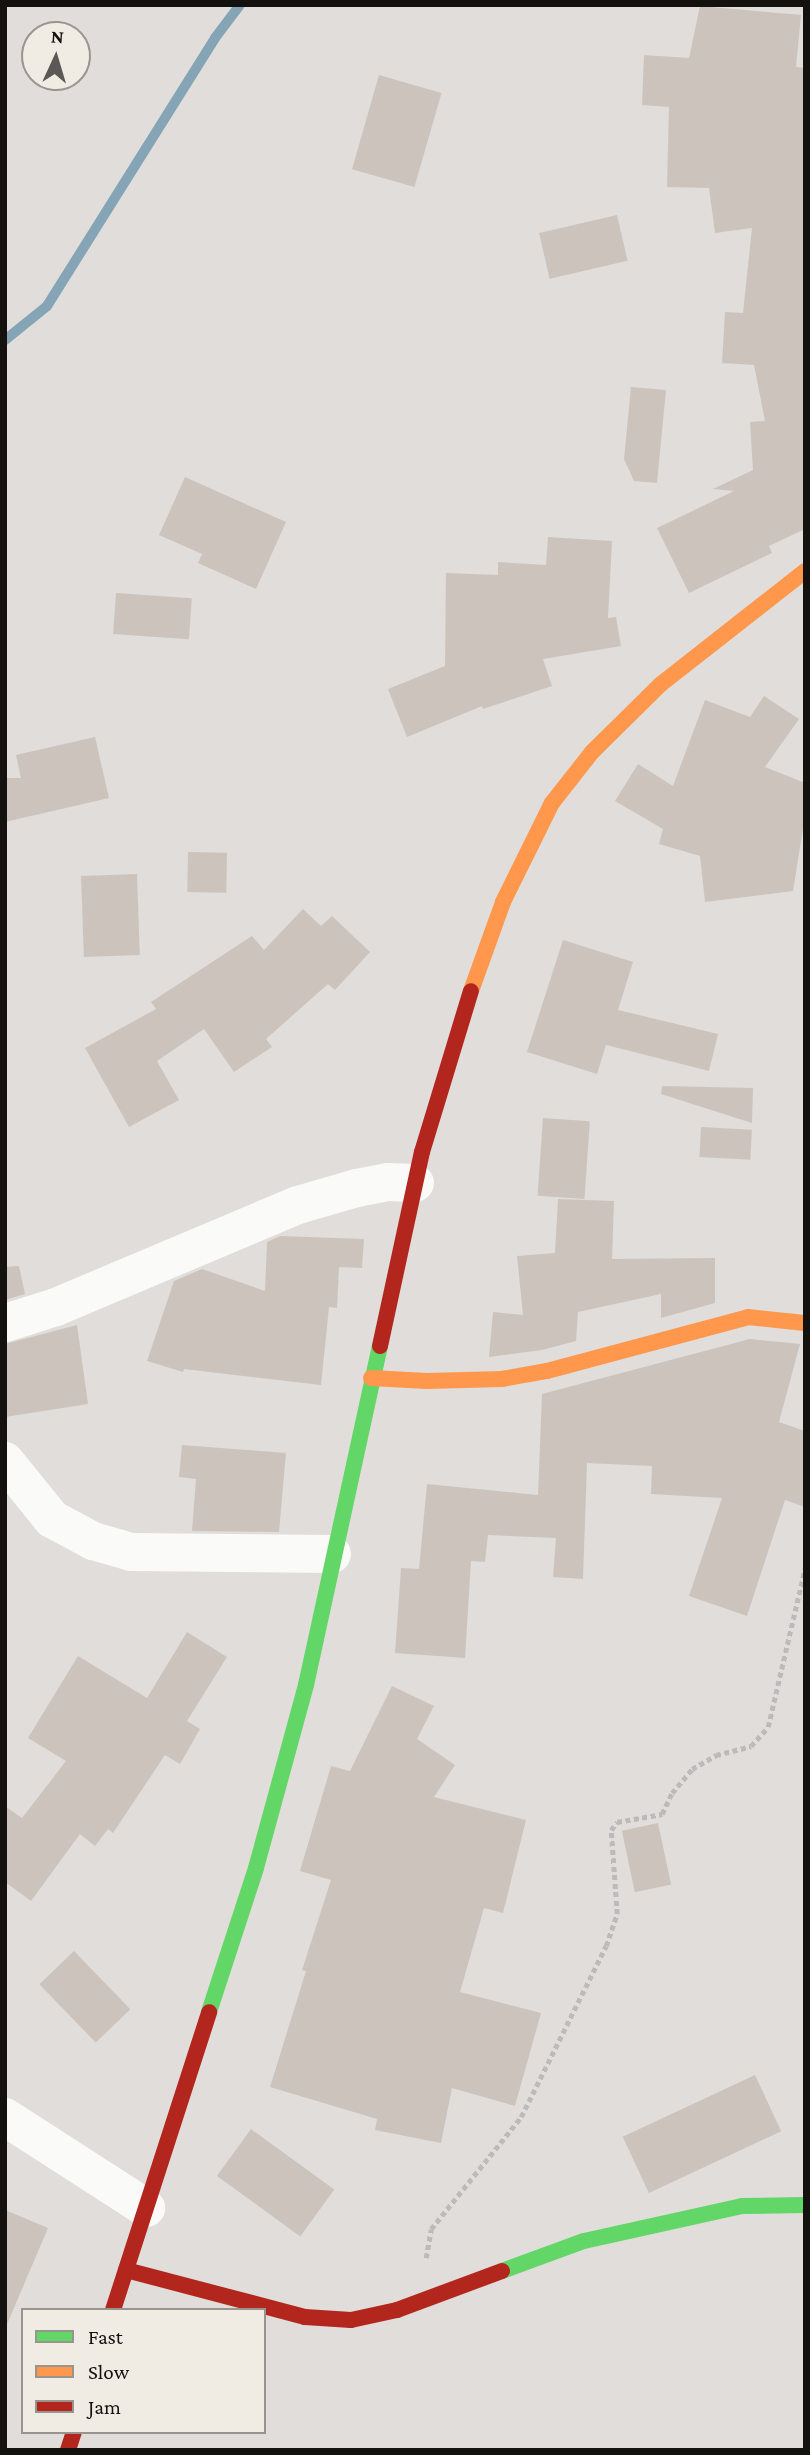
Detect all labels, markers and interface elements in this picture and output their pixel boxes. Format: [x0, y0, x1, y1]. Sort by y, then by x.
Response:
north arrow [21, 21, 91, 91]
text: N [50, 26, 65, 47]
legend [21, 2308, 266, 2434]
text: Fast [88, 2325, 123, 2349]
text: Slow [88, 2360, 129, 2384]
text: Jam [88, 2395, 121, 2419]

